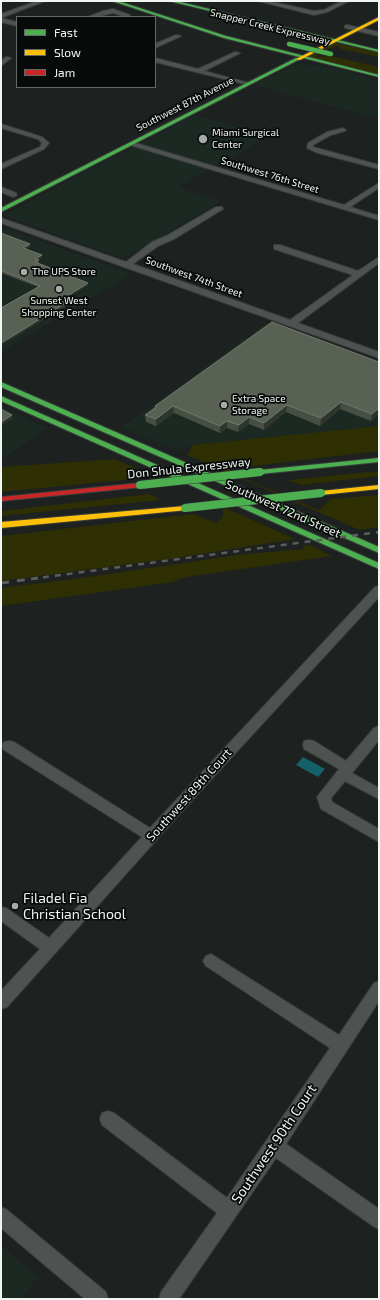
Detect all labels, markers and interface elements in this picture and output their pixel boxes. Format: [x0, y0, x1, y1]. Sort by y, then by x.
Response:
street label: Snapper Creek Expressway [209, 6, 331, 48]
legend [16, 16, 156, 88]
text: Fast [54, 25, 77, 39]
text: Slow [54, 45, 81, 59]
text: Jam [54, 65, 75, 79]
street label: Southwest 87th Avenue [134, 74, 236, 134]
place label: Miami Surgical Center [212, 127, 279, 150]
marker: Miami Surgical Center [197, 133, 209, 145]
street label: Southwest 76th Street [220, 154, 320, 196]
street label: Southwest 74th Street [144, 254, 244, 300]
place label: The UPS Store [32, 266, 96, 278]
marker: The UPS Store [19, 267, 29, 277]
marker: Sunset West Shopping Center [54, 284, 64, 294]
place label: Sunset West Shopping Center [22, 295, 96, 318]
place label: Extra Space Storage [232, 393, 285, 416]
marker: Extra Space Storage [219, 400, 229, 410]
street label: Don Shula Expressway [127, 454, 251, 482]
street label: Southwest 72nd Street [223, 477, 343, 541]
street label: Southwest 89th Court [144, 746, 234, 844]
place label: Filadel Fia Christian School [23, 890, 126, 922]
marker: Filadel Fia Christian School [10, 901, 20, 911]
street label: Southwest 90th Court [228, 1081, 320, 1207]

